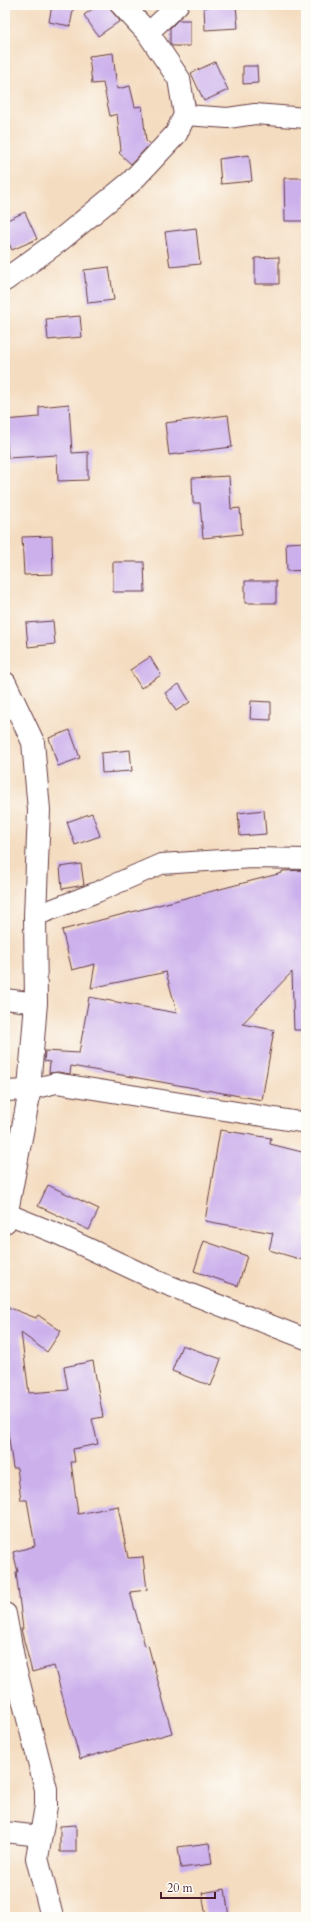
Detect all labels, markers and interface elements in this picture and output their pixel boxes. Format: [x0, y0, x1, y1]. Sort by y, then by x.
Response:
scale bar [161, 1874, 215, 1900]
text: 20 m [167, 1880, 194, 1896]

